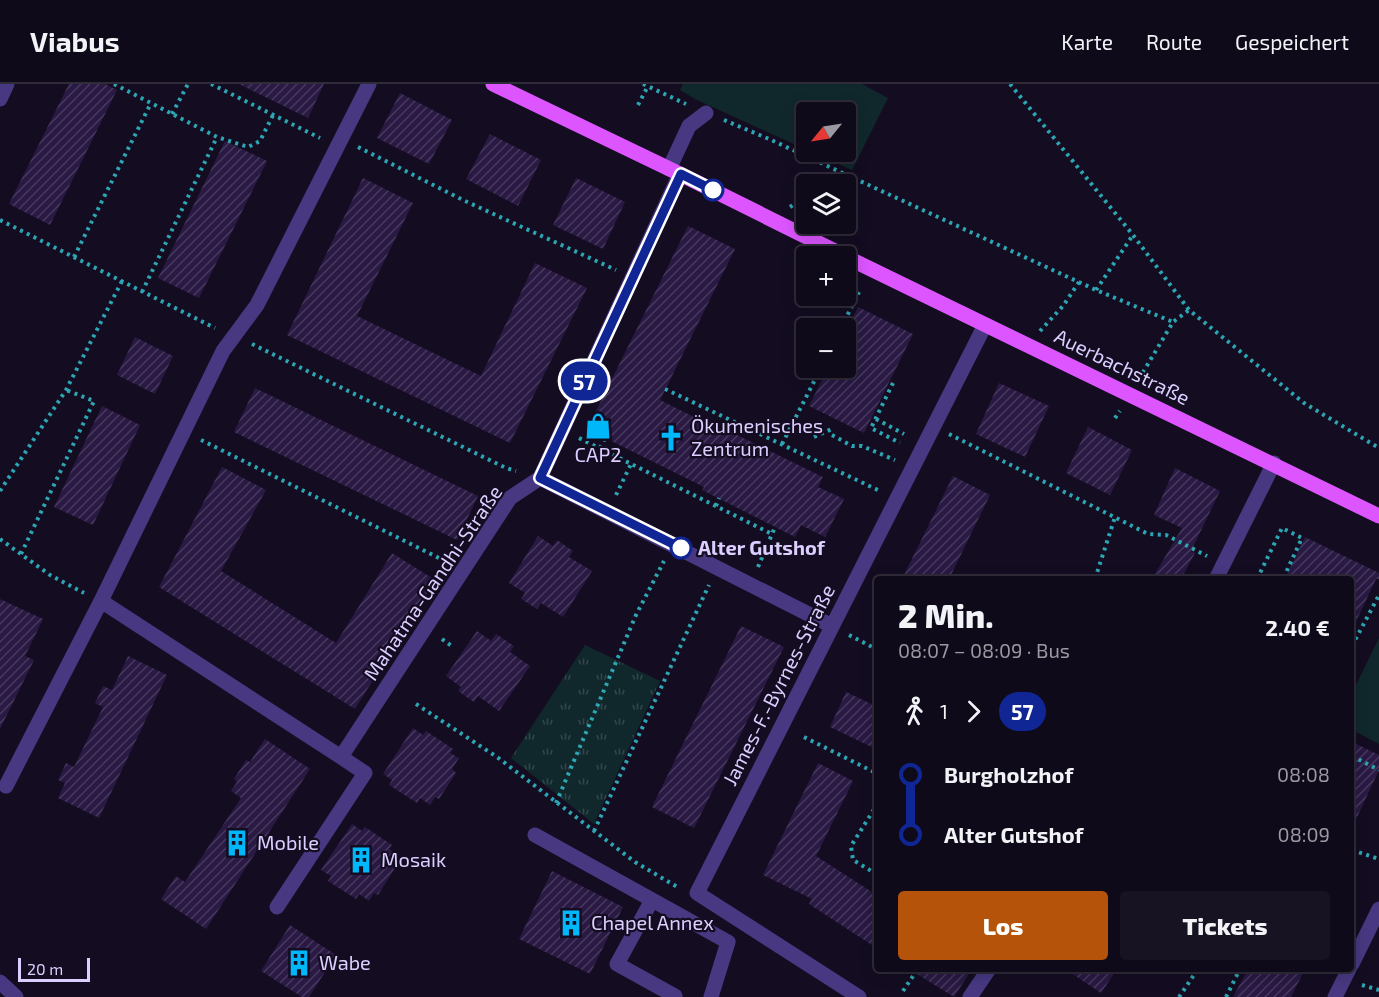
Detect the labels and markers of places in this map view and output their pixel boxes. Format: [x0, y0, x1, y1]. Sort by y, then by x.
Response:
unlabelled marker [702, 179, 724, 201]
shop icon: CAP2 [583, 411, 613, 441]
place label: Ökumenisches Zentrum [691, 413, 823, 460]
church icon: Ökumenisches Zentrum [656, 423, 686, 453]
place label: CAP2 [575, 442, 621, 466]
place label: Alter Gutshof [698, 535, 826, 559]
marker: Alter Gutshof [670, 537, 692, 559]
building icon: Mobile [222, 828, 252, 858]
place label: Mobile [257, 830, 319, 854]
building icon: Mosaik [346, 845, 376, 875]
place label: Mosaik [381, 847, 446, 871]
building icon: Chapel Annex [556, 908, 586, 938]
place label: Chapel Annex [591, 910, 714, 934]
building icon: Wabe [284, 948, 314, 978]
place label: Wabe [319, 950, 371, 974]

